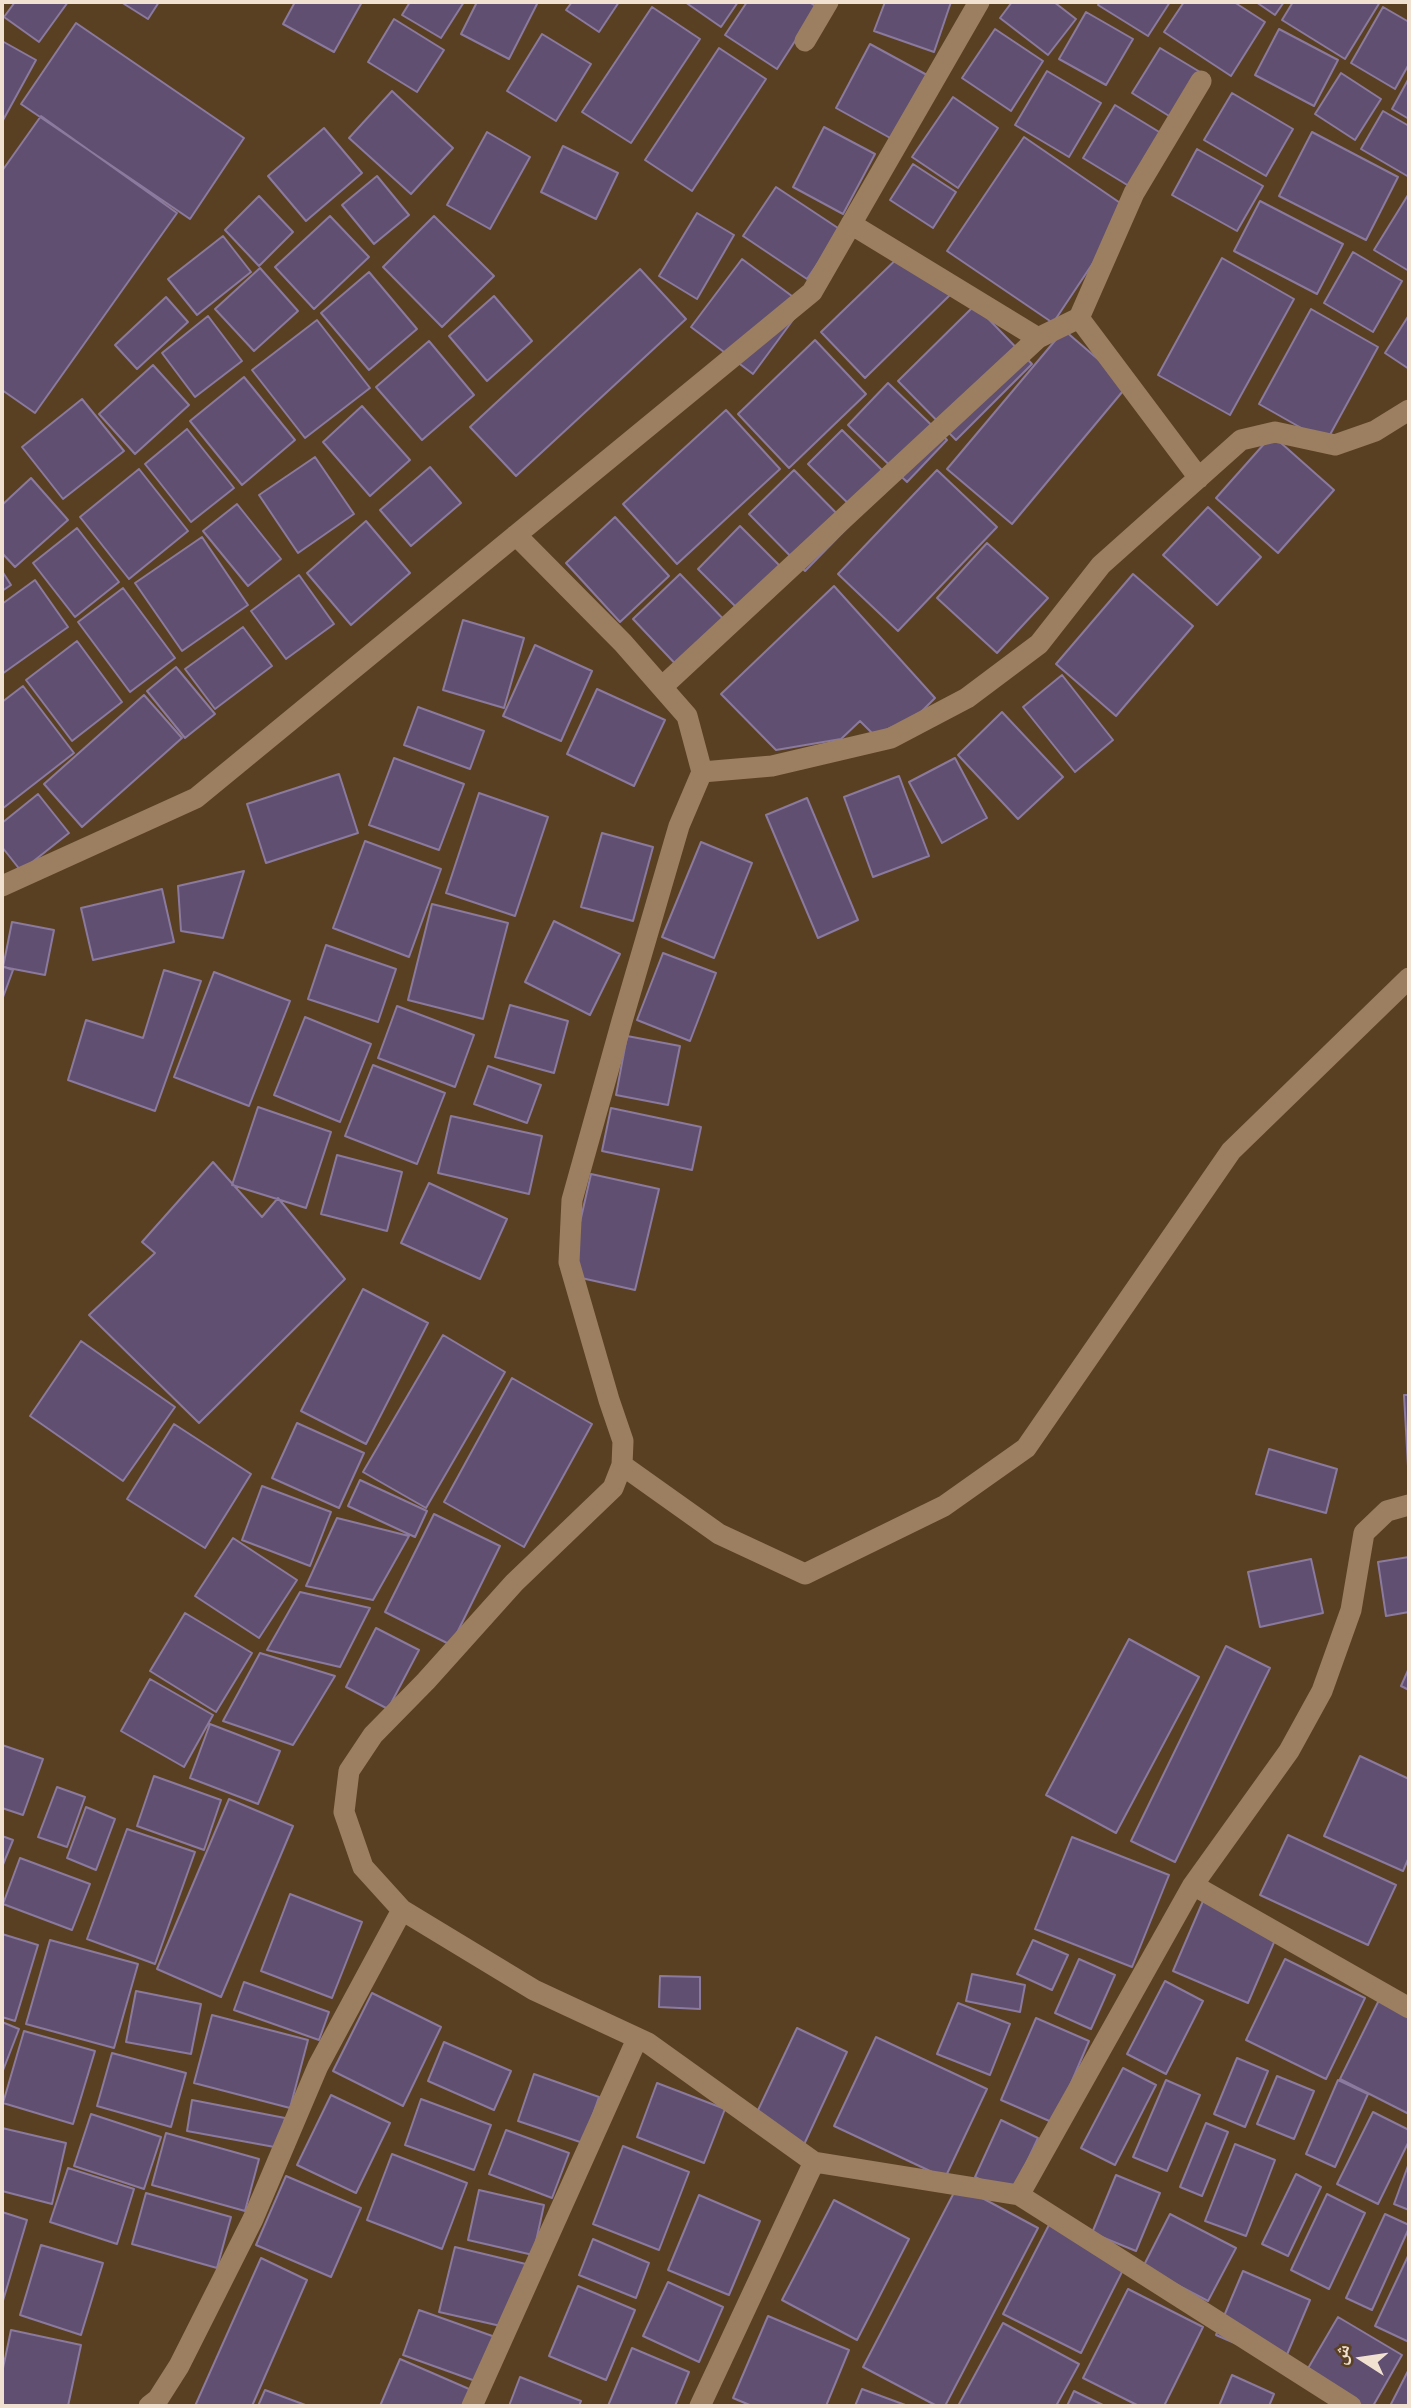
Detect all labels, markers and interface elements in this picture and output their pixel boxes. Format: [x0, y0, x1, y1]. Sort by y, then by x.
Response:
north arrow [1327, 2324, 1397, 2394]
text: ش [1329, 2342, 1353, 2367]

